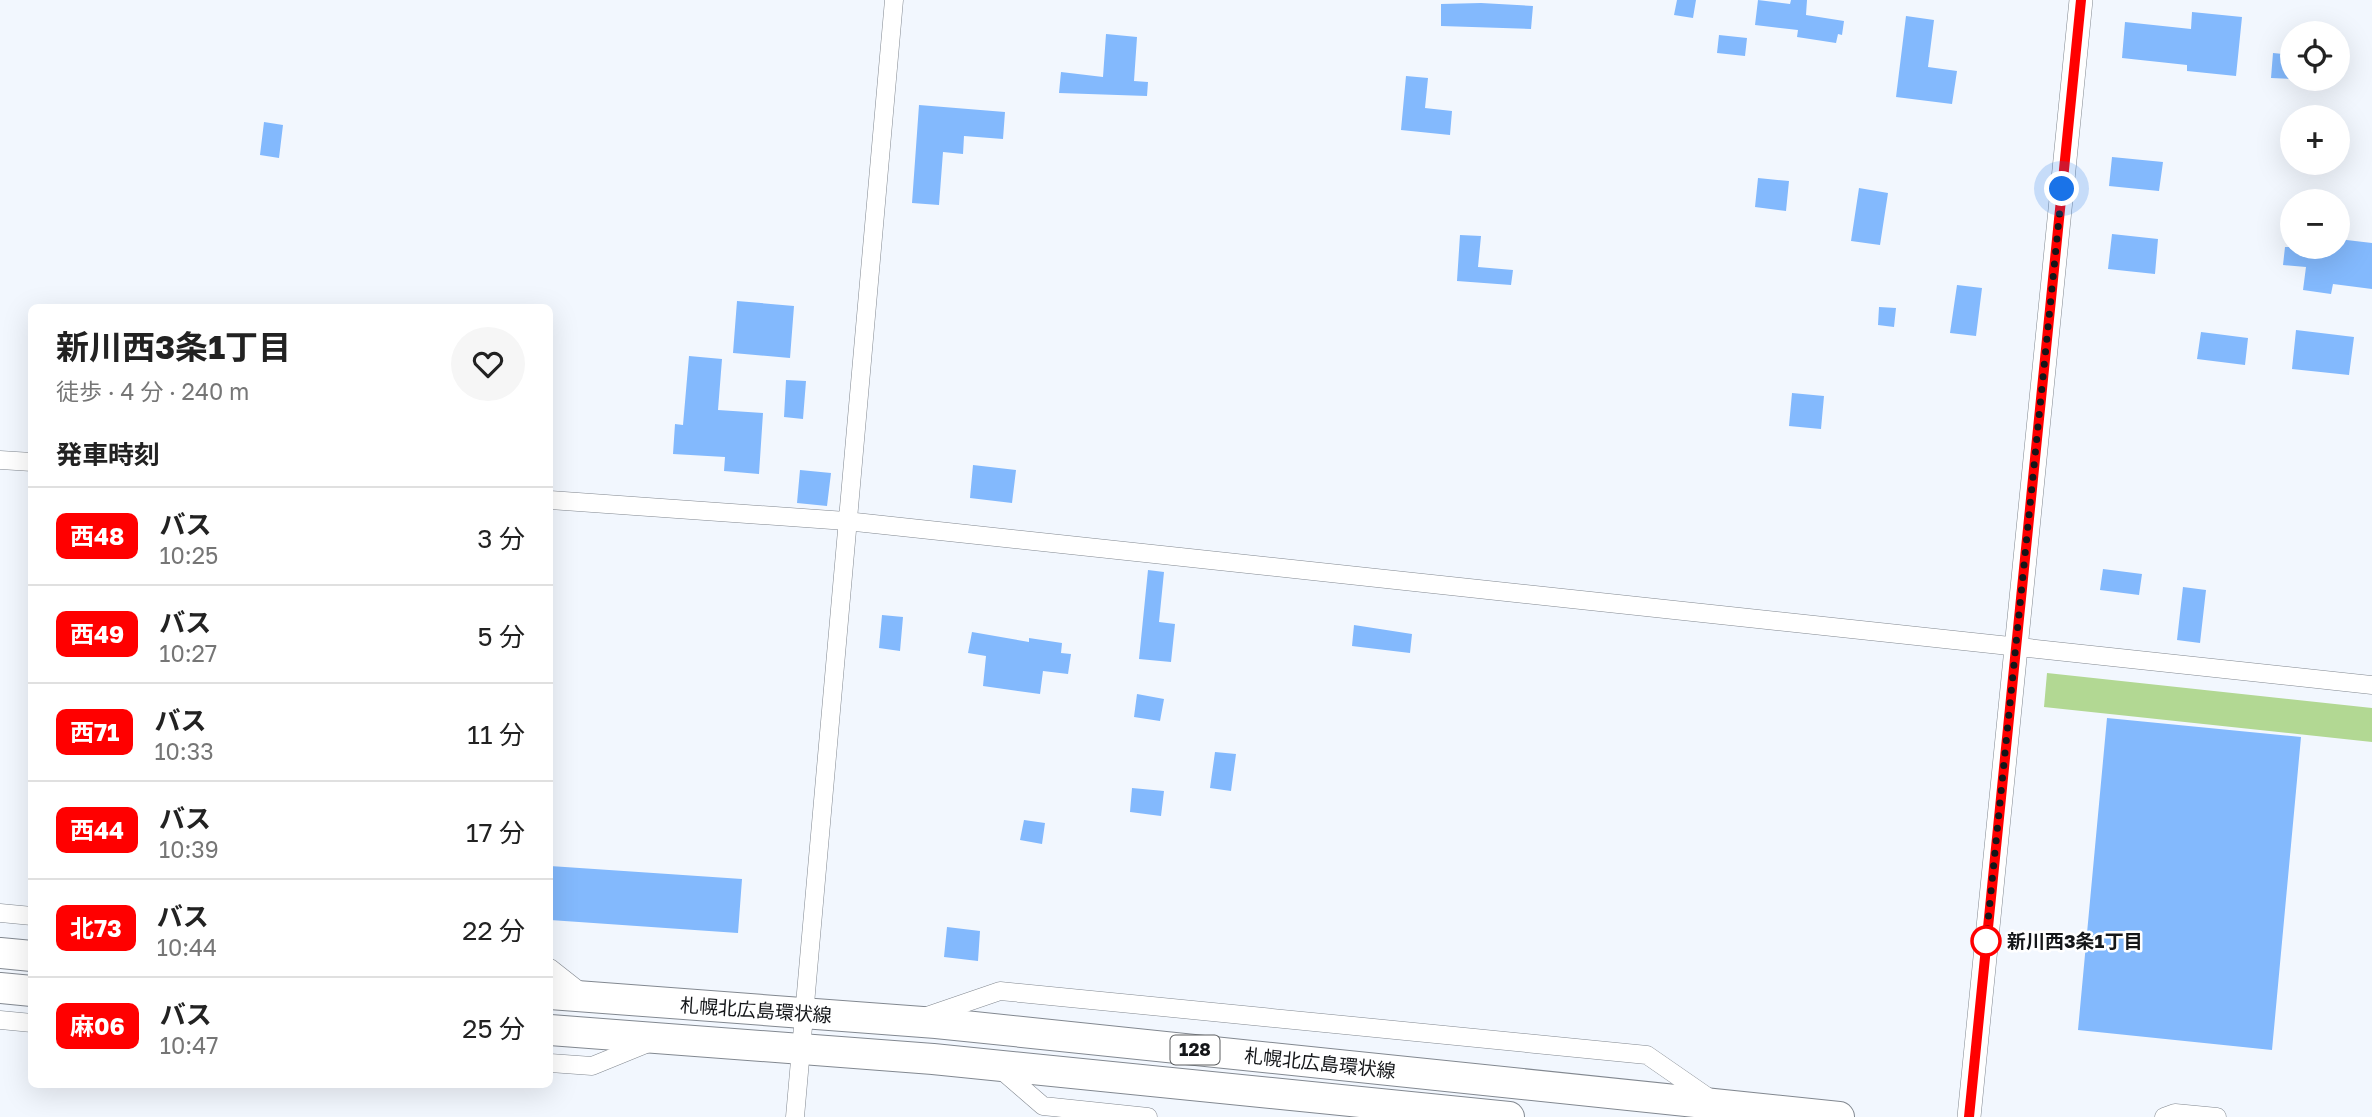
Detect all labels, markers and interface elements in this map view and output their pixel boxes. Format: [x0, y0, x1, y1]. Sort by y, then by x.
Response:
map controls [2280, 21, 2350, 259]
button: locate [2280, 21, 2350, 91]
button: + [2280, 105, 2350, 175]
your location [2044, 171, 2079, 206]
button: − [2280, 189, 2350, 259]
text: 新川西3条1丁目 [56, 327, 291, 366]
button: heart [451, 327, 525, 401]
text: 徒歩 · 4 分 · 240 m [56, 377, 249, 405]
text: 発車時刻 [56, 439, 160, 470]
text: バス [159, 509, 211, 540]
text: 西48 [70, 521, 124, 550]
text: 3 分 [477, 523, 525, 554]
text: 10:25 [159, 541, 218, 569]
text: バス [159, 607, 211, 638]
text: 西49 [70, 619, 124, 648]
text: 5 分 [477, 621, 525, 652]
text: 10:27 [159, 639, 217, 667]
text: バス [154, 705, 206, 736]
text: 西71 [70, 717, 119, 746]
text: 11 分 [467, 719, 525, 750]
text: 10:33 [154, 737, 214, 765]
text: バス [159, 803, 211, 834]
text: 西44 [70, 815, 124, 844]
text: 17 分 [466, 817, 525, 848]
text: 10:39 [159, 835, 219, 863]
text: バス [157, 901, 209, 932]
text: 北73 [70, 913, 122, 942]
text: 22 分 [462, 915, 525, 946]
marker: 新川西3条1丁目 [1971, 926, 2001, 956]
place label: 新川西3条1丁目 [2007, 929, 2142, 952]
text: 10:44 [157, 933, 217, 961]
street label: 札幌北広島環状線 [679, 993, 833, 1026]
text: バス [160, 999, 212, 1030]
text: 麻06 [70, 1011, 125, 1040]
text: 25 分 [462, 1013, 525, 1044]
text: 10:47 [160, 1031, 218, 1059]
road number: 128 [1170, 1036, 1220, 1064]
street label: 札幌北広島環状線 [1243, 1043, 1397, 1082]

